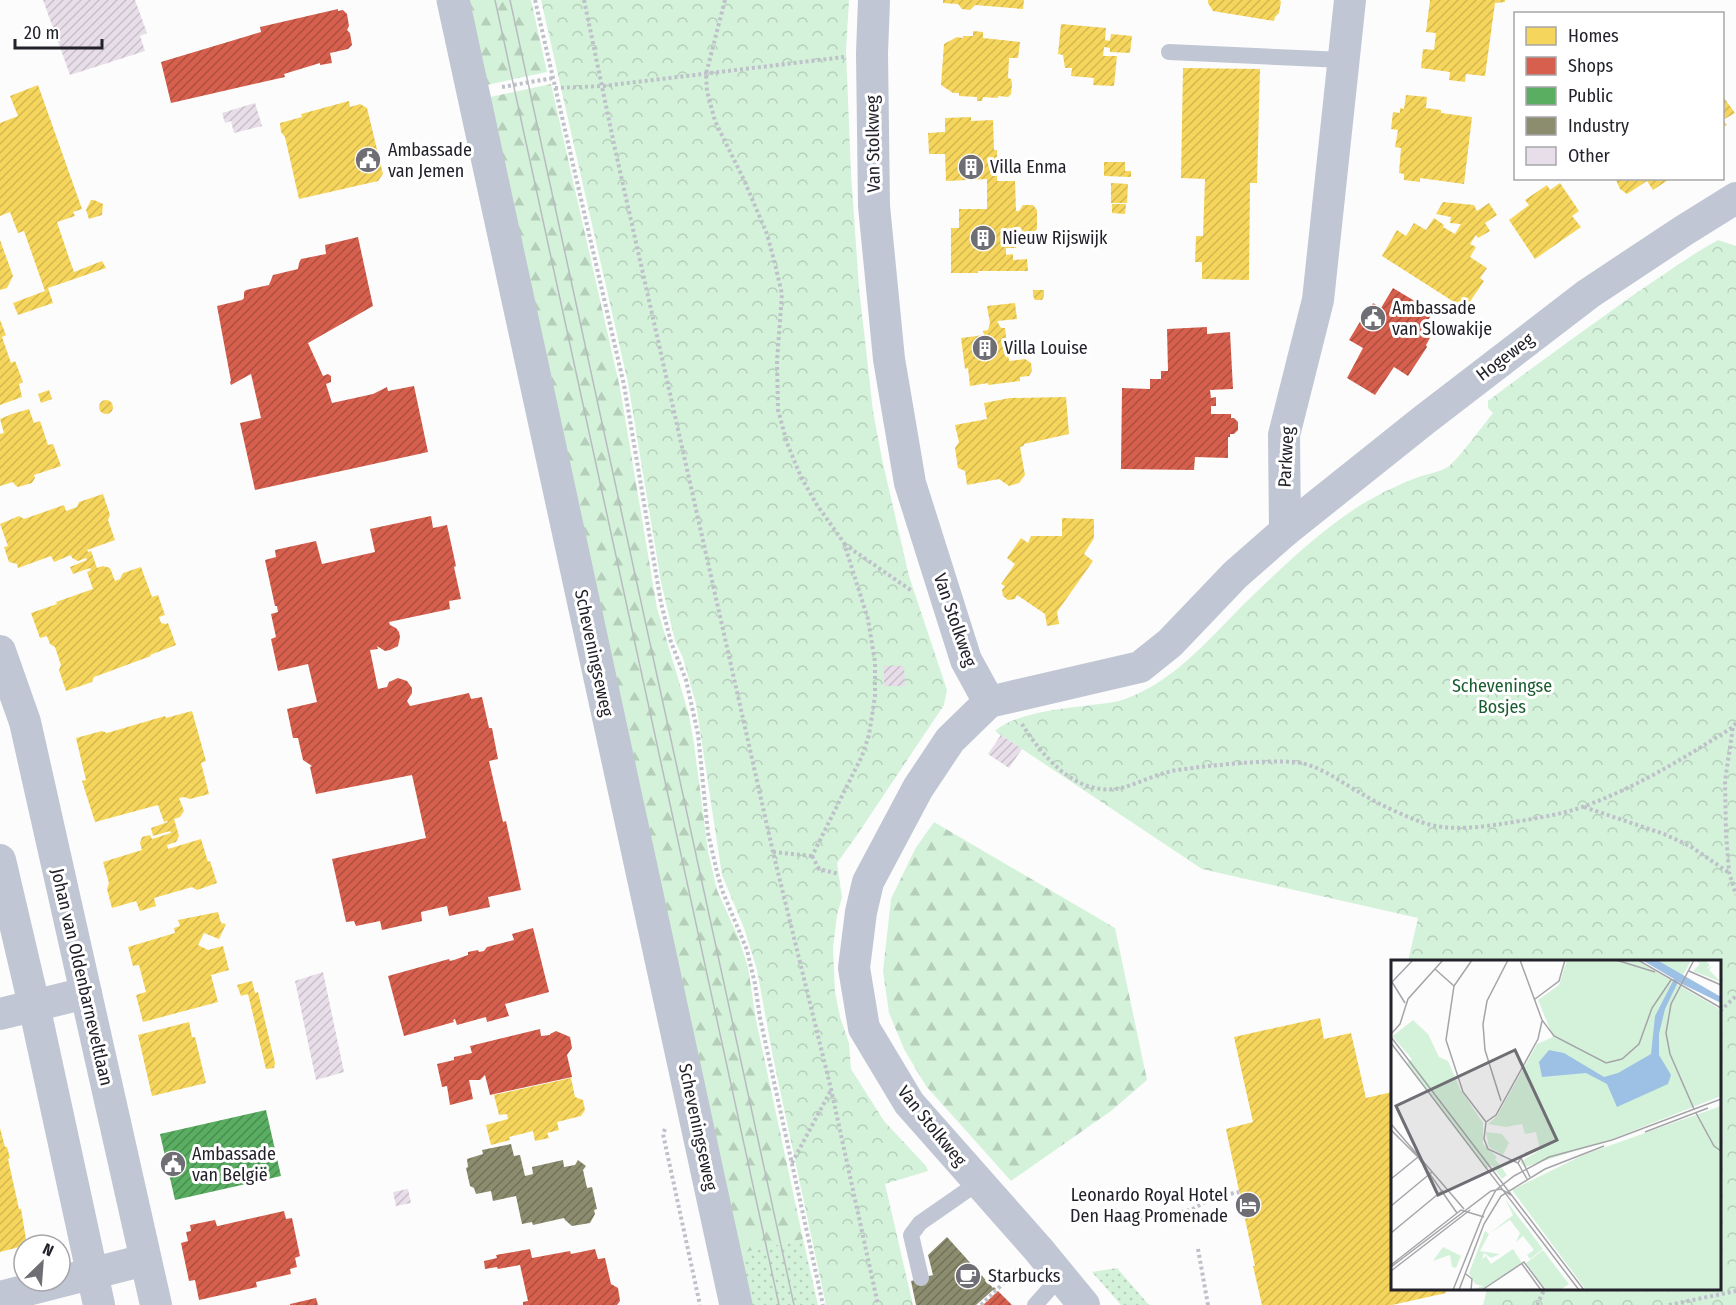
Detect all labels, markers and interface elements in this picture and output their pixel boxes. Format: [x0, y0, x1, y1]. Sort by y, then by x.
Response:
scale bar [15, 12, 102, 50]
legend [1514, 12, 1724, 180]
text: 20 m [24, 22, 59, 44]
text: Homes [1568, 25, 1619, 47]
text: Shops [1568, 55, 1613, 77]
text: Public [1568, 85, 1613, 107]
street label: Van Stolkweg [861, 95, 885, 193]
text: Industry [1568, 115, 1629, 137]
place label: Ambassade van Jemen [388, 139, 472, 182]
public building icon: Ambassade van Jemen [353, 145, 383, 175]
text: Other [1568, 145, 1611, 167]
building icon: Villa Enma [956, 152, 986, 182]
place label: Villa Enma [990, 156, 1067, 178]
building icon: Nieuw Rijswijk [968, 223, 998, 253]
place label: Nieuw Rijswijk [1002, 227, 1108, 249]
place label: Ambassade van Slowakije [1392, 297, 1492, 340]
public building icon: Ambassade van Slowakije [1358, 303, 1388, 333]
street label: Hogeweg [1472, 328, 1539, 386]
building icon: Villa Louise [970, 333, 1000, 363]
place label: Villa Louise [1004, 337, 1088, 359]
street label: Parkweg [1273, 425, 1299, 488]
street label: Van Stolkweg [929, 570, 981, 670]
street label: Scheveningseweg [570, 587, 618, 719]
park label: Scheveningse Bosjes [1452, 675, 1552, 718]
street label: Johan van Oldenbarneveltlaan [46, 866, 118, 1088]
inset map [1391, 960, 1721, 1290]
street label: Scheveningseweg [674, 1061, 722, 1193]
street label: Van Stolkweg [893, 1081, 971, 1171]
place label: Ambassade van België [192, 1143, 276, 1186]
public building icon: Ambassade van België [158, 1149, 188, 1179]
place label: Leonardo Royal Hotel Den Haag Promenade [1070, 1184, 1228, 1227]
hotel icon: Leonardo Royal Hotel Den Haag Promenade [1233, 1190, 1263, 1220]
north arrow [12, 1233, 72, 1293]
text: N [40, 1239, 56, 1260]
cafe icon: Starbucks [953, 1261, 983, 1291]
place label: Starbucks [988, 1265, 1061, 1287]

